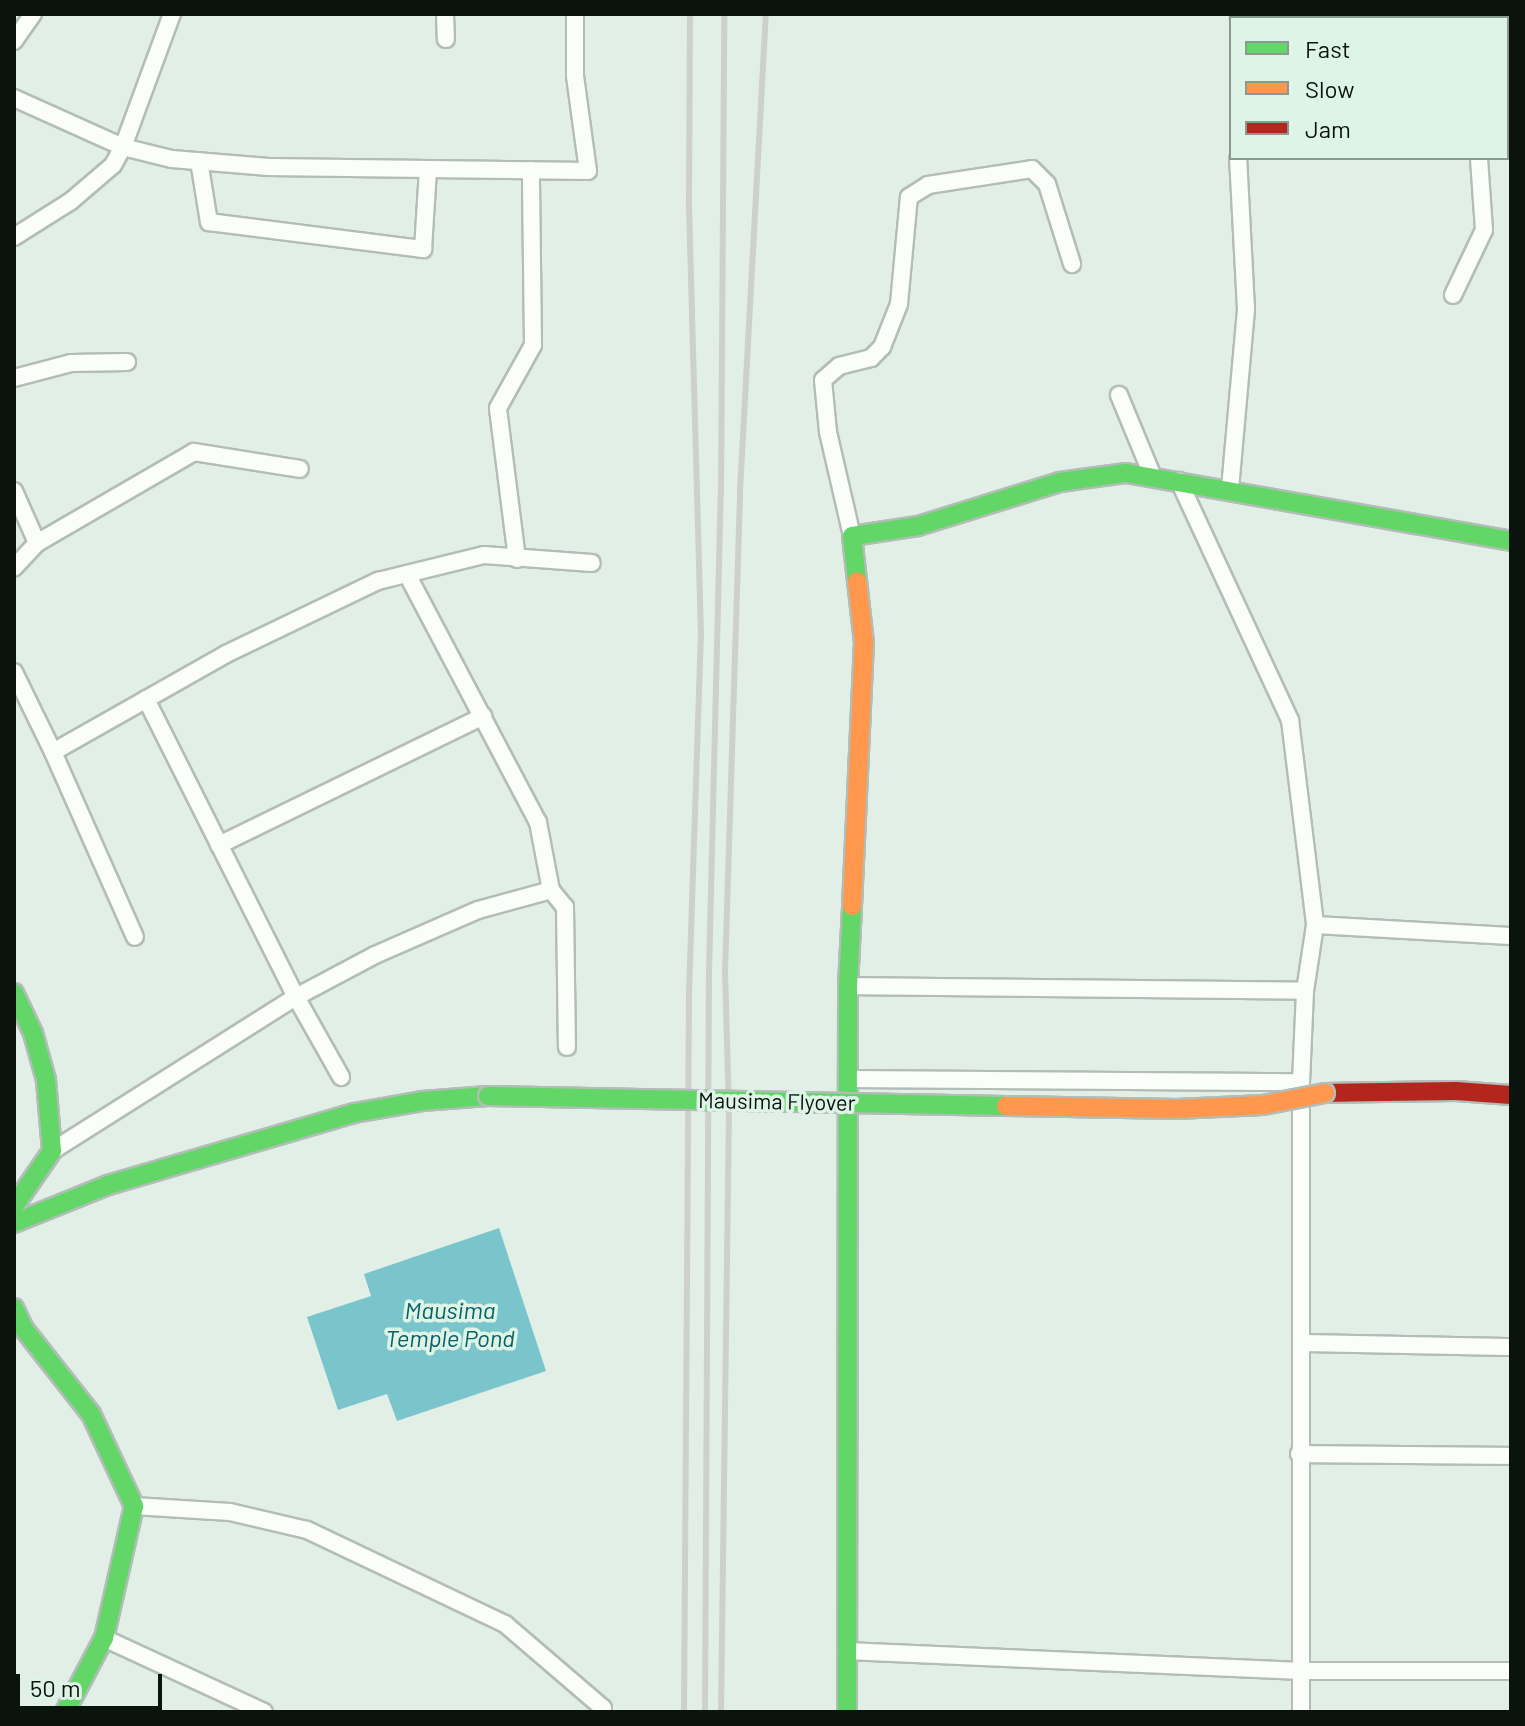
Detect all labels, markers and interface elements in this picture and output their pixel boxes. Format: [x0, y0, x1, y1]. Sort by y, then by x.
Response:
legend [1229, 16, 1509, 160]
text: Fast [1305, 34, 1350, 63]
text: Slow [1305, 74, 1354, 103]
text: Jam [1305, 114, 1351, 143]
street label: Mausima Flyover [698, 1086, 856, 1116]
water label: Mausima Temple Pond [385, 1296, 515, 1352]
scale bar [20, 1658, 166, 1708]
text: 50 m [30, 1673, 81, 1702]

